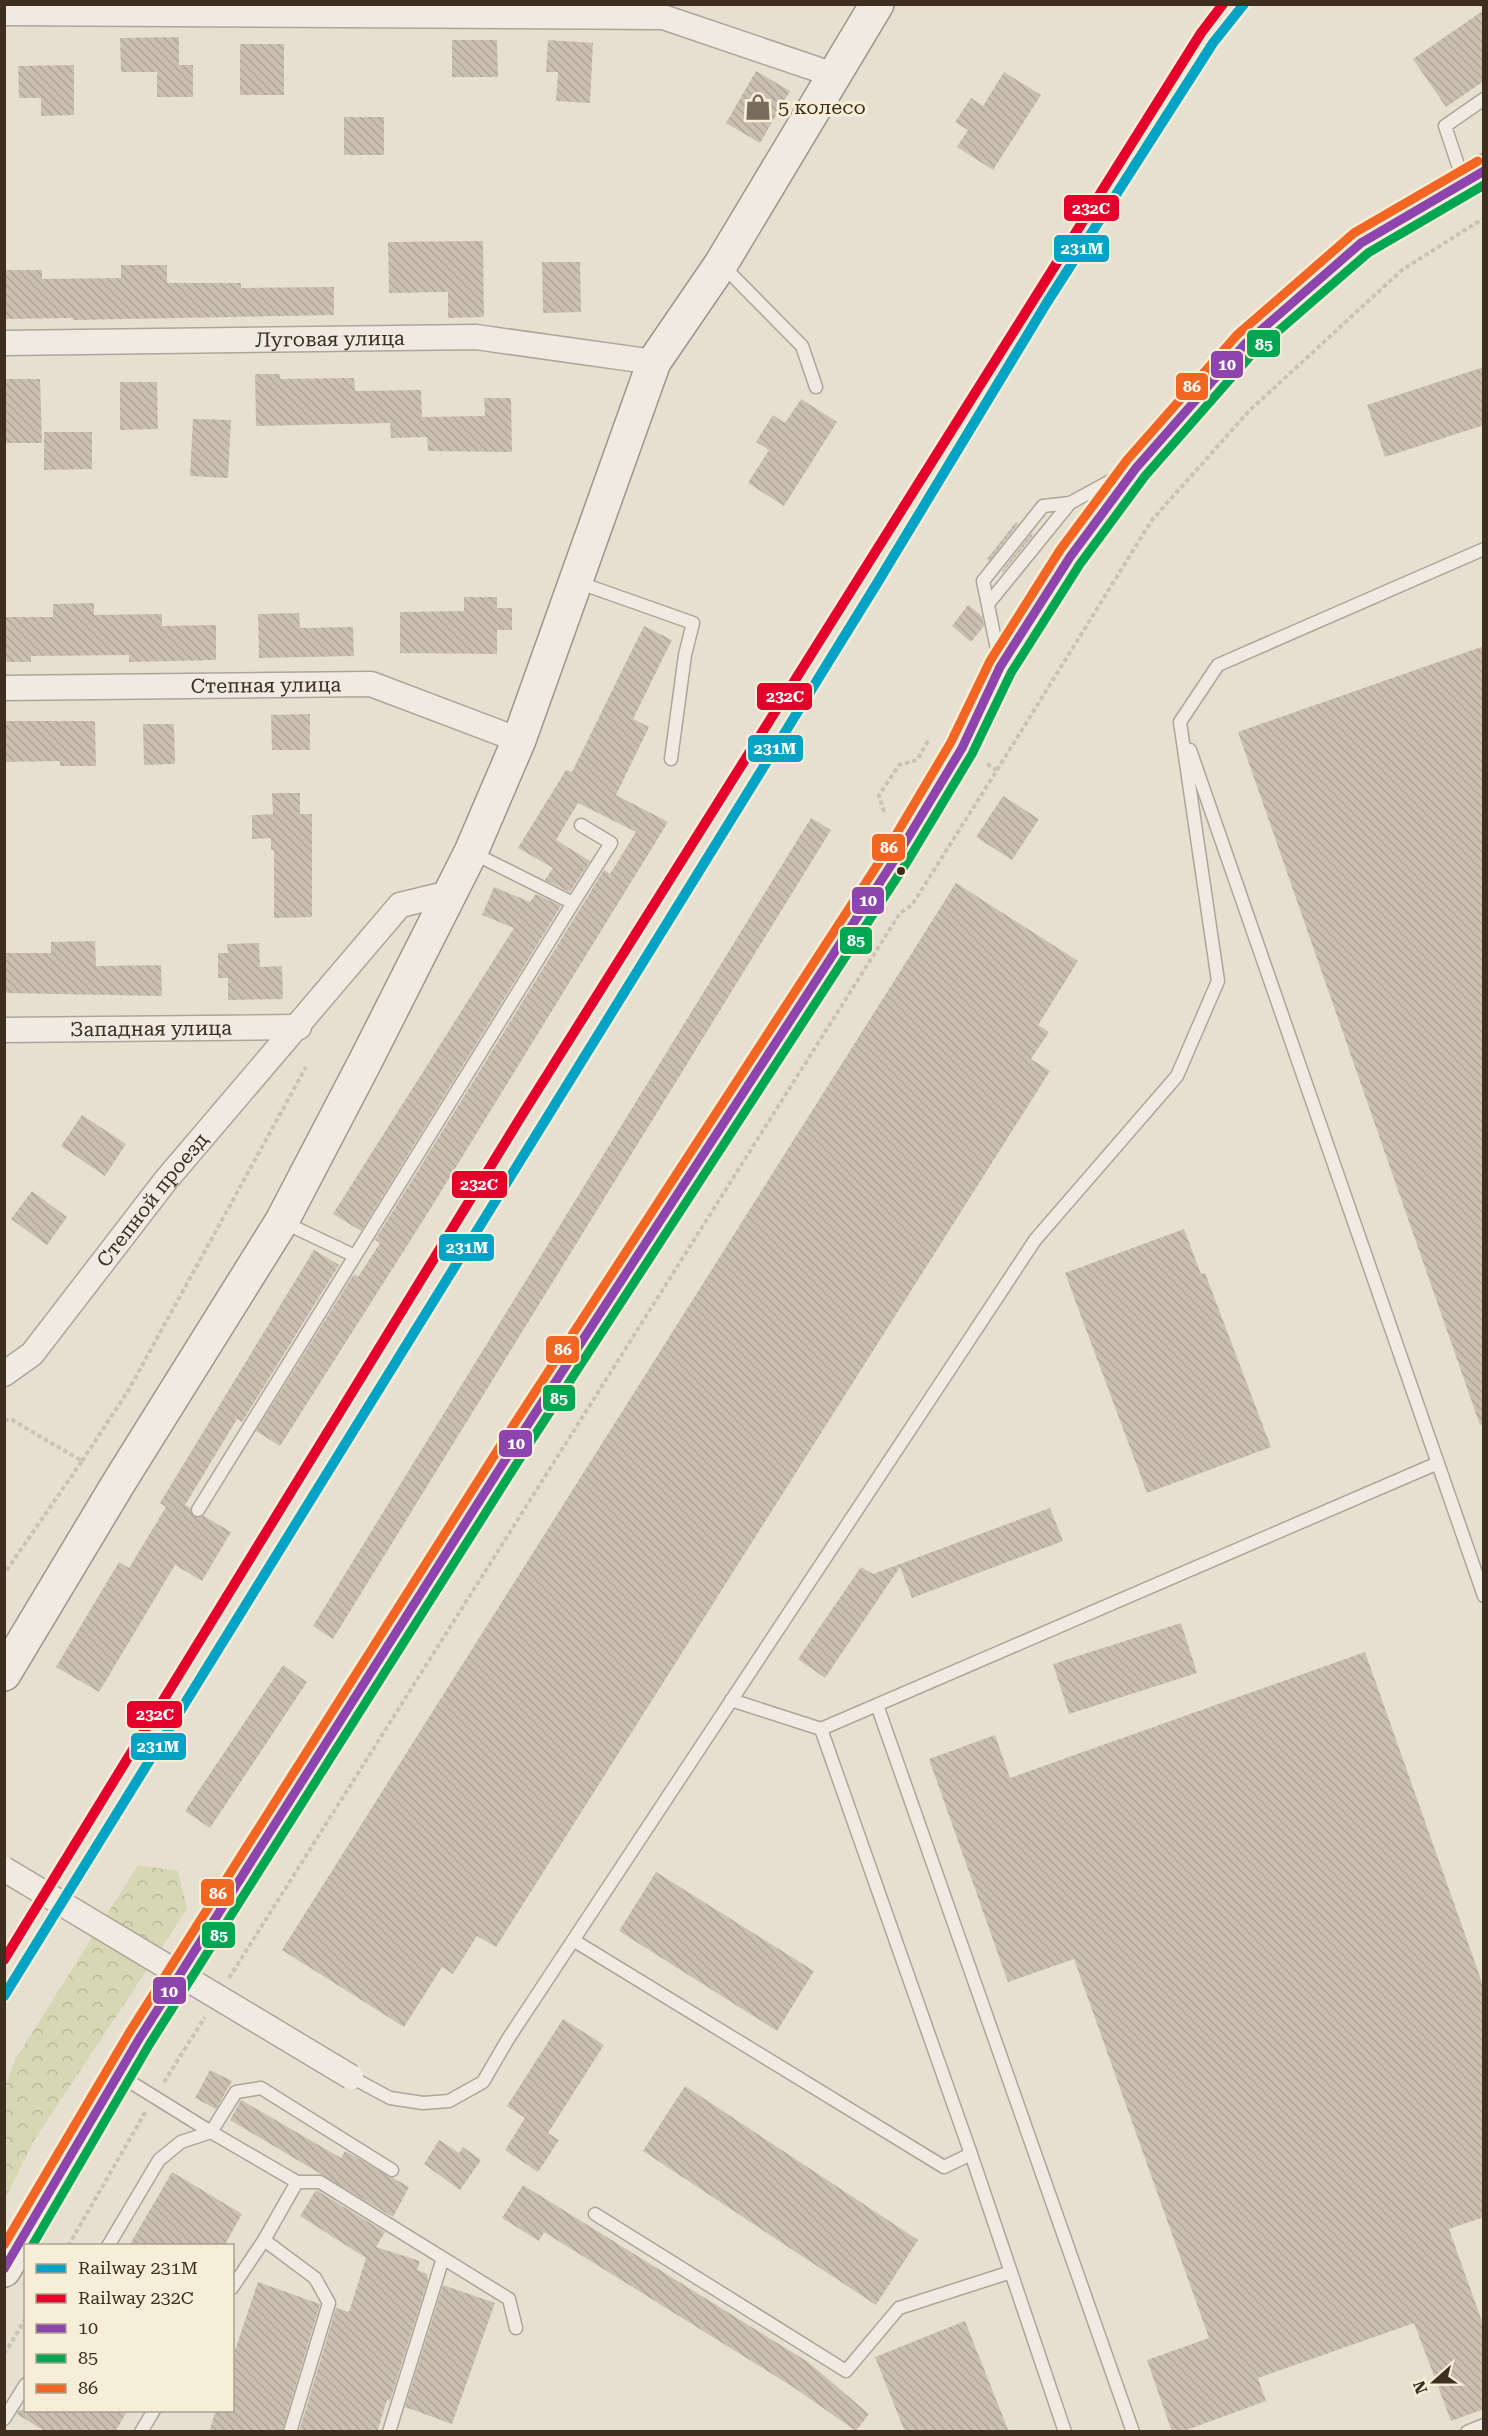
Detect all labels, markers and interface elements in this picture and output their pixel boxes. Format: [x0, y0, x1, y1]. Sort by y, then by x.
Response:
shop icon: 5 колесо [743, 92, 773, 122]
place label: 5 колесо [778, 95, 866, 119]
line badge: 232C [1063, 194, 1120, 222]
text: 232C [1072, 199, 1110, 218]
line badge: 231М [1053, 234, 1110, 263]
text: 231М [1061, 239, 1103, 258]
street label: Луговая улица [255, 326, 405, 352]
line badge: 85 [1246, 329, 1281, 358]
text: 85 [1255, 335, 1273, 354]
line badge: 10 [1210, 350, 1244, 379]
text: 10 [1218, 355, 1236, 374]
line badge: 86 [1175, 372, 1209, 401]
text: 86 [1183, 377, 1201, 396]
street label: Степная улица [191, 672, 342, 698]
line badge: 232C [756, 682, 813, 711]
text: 232C [766, 687, 804, 706]
line badge: 231М [747, 734, 804, 763]
text: 231М [754, 739, 796, 758]
line badge: 86 [871, 833, 906, 862]
text: 86 [880, 838, 898, 857]
unlabelled marker [895, 865, 907, 877]
line badge: 10 [851, 886, 885, 915]
text: 10 [859, 891, 877, 910]
line badge: 85 [839, 926, 873, 955]
text: 85 [847, 931, 865, 950]
street label: Западная улица [70, 1016, 232, 1041]
street label: Степной проезд [91, 1127, 213, 1272]
line badge: 232C [451, 1170, 508, 1199]
text: 232C [460, 1175, 498, 1194]
line badge: 231М [438, 1233, 495, 1262]
text: 231М [446, 1238, 488, 1257]
line badge: 86 [545, 1335, 580, 1364]
text: 86 [554, 1340, 572, 1359]
line badge: 85 [542, 1384, 576, 1412]
text: 85 [550, 1389, 568, 1408]
line badge: 10 [498, 1429, 533, 1458]
text: 10 [507, 1434, 525, 1453]
line badge: 232C [126, 1700, 183, 1729]
text: 232C [136, 1705, 174, 1724]
line badge: 231М [130, 1732, 187, 1761]
text: 231М [137, 1737, 179, 1756]
line badge: 86 [200, 1878, 235, 1907]
text: 86 [209, 1884, 227, 1903]
line badge: 85 [201, 1921, 236, 1949]
text: 85 [210, 1926, 228, 1945]
line badge: 10 [152, 1976, 187, 2005]
text: 10 [160, 1982, 178, 2001]
legend [24, 2244, 234, 2412]
text: Railway 231М [78, 2257, 198, 2278]
text: Railway 232C [78, 2287, 194, 2308]
text: 10 [78, 2317, 98, 2338]
text: 85 [78, 2347, 98, 2368]
north arrow [1404, 2352, 1464, 2412]
text: 86 [78, 2377, 98, 2398]
text: N [1409, 2378, 1432, 2396]

